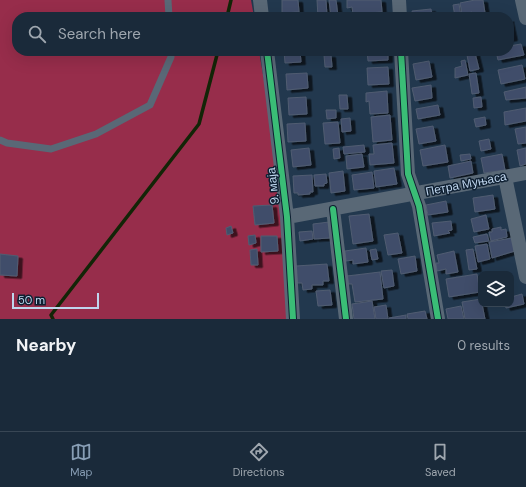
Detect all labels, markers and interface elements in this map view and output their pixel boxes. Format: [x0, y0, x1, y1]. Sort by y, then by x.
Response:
search box [12, 12, 514, 56]
icon: search [26, 23, 48, 45]
text: Search here [58, 24, 141, 44]
street label: 9. маја [263, 166, 283, 205]
street label: Петра Муњаса [424, 168, 508, 200]
map controls [478, 271, 514, 307]
button: layers [478, 271, 514, 307]
scale bar [12, 291, 99, 310]
text: 50 m [18, 293, 45, 307]
text: Nearby [16, 334, 76, 356]
text: 0 results [457, 337, 510, 354]
tab: Map [70, 441, 92, 479]
tab: Directions [233, 441, 285, 479]
tab: Saved [425, 441, 456, 479]

